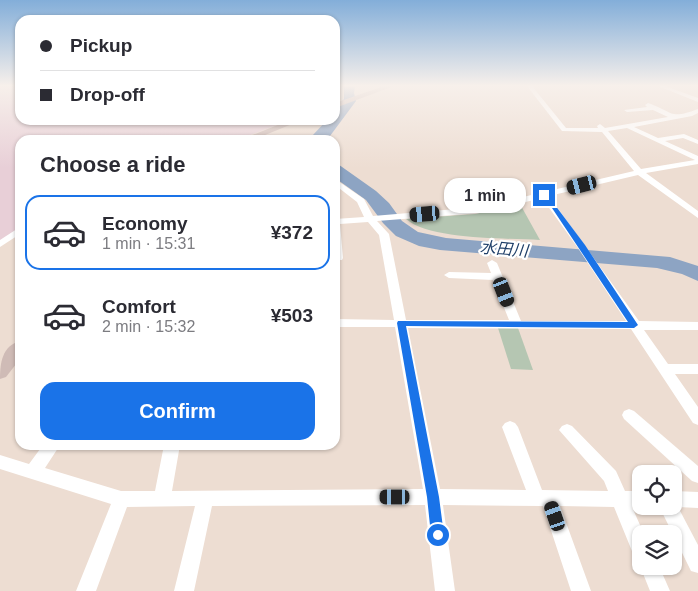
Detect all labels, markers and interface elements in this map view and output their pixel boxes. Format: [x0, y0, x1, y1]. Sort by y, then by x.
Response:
text: Pickup [70, 35, 132, 56]
text: Drop-off [70, 84, 145, 105]
text: Choose a ride [40, 152, 185, 177]
car [565, 174, 598, 196]
callout: 1 min [444, 178, 526, 212]
route end [533, 184, 555, 206]
text: 1 min [464, 187, 506, 204]
car [409, 205, 440, 223]
icon: car [42, 210, 87, 255]
text: Economy [102, 213, 188, 234]
text: ¥372 [271, 222, 313, 243]
text: 1 min · 15:31 [102, 235, 195, 252]
water label: 水田川 [479, 238, 531, 260]
car [491, 275, 516, 309]
icon: car [42, 293, 87, 338]
text: Comfort [102, 296, 176, 317]
text: ¥503 [271, 305, 313, 326]
text: 2 min · 15:32 [102, 318, 195, 335]
button: Confirm [40, 382, 315, 440]
map controls [632, 465, 682, 575]
button: locate [632, 465, 682, 515]
car [380, 490, 410, 505]
car [543, 499, 566, 533]
route start [427, 524, 449, 546]
button: layers [632, 525, 682, 575]

